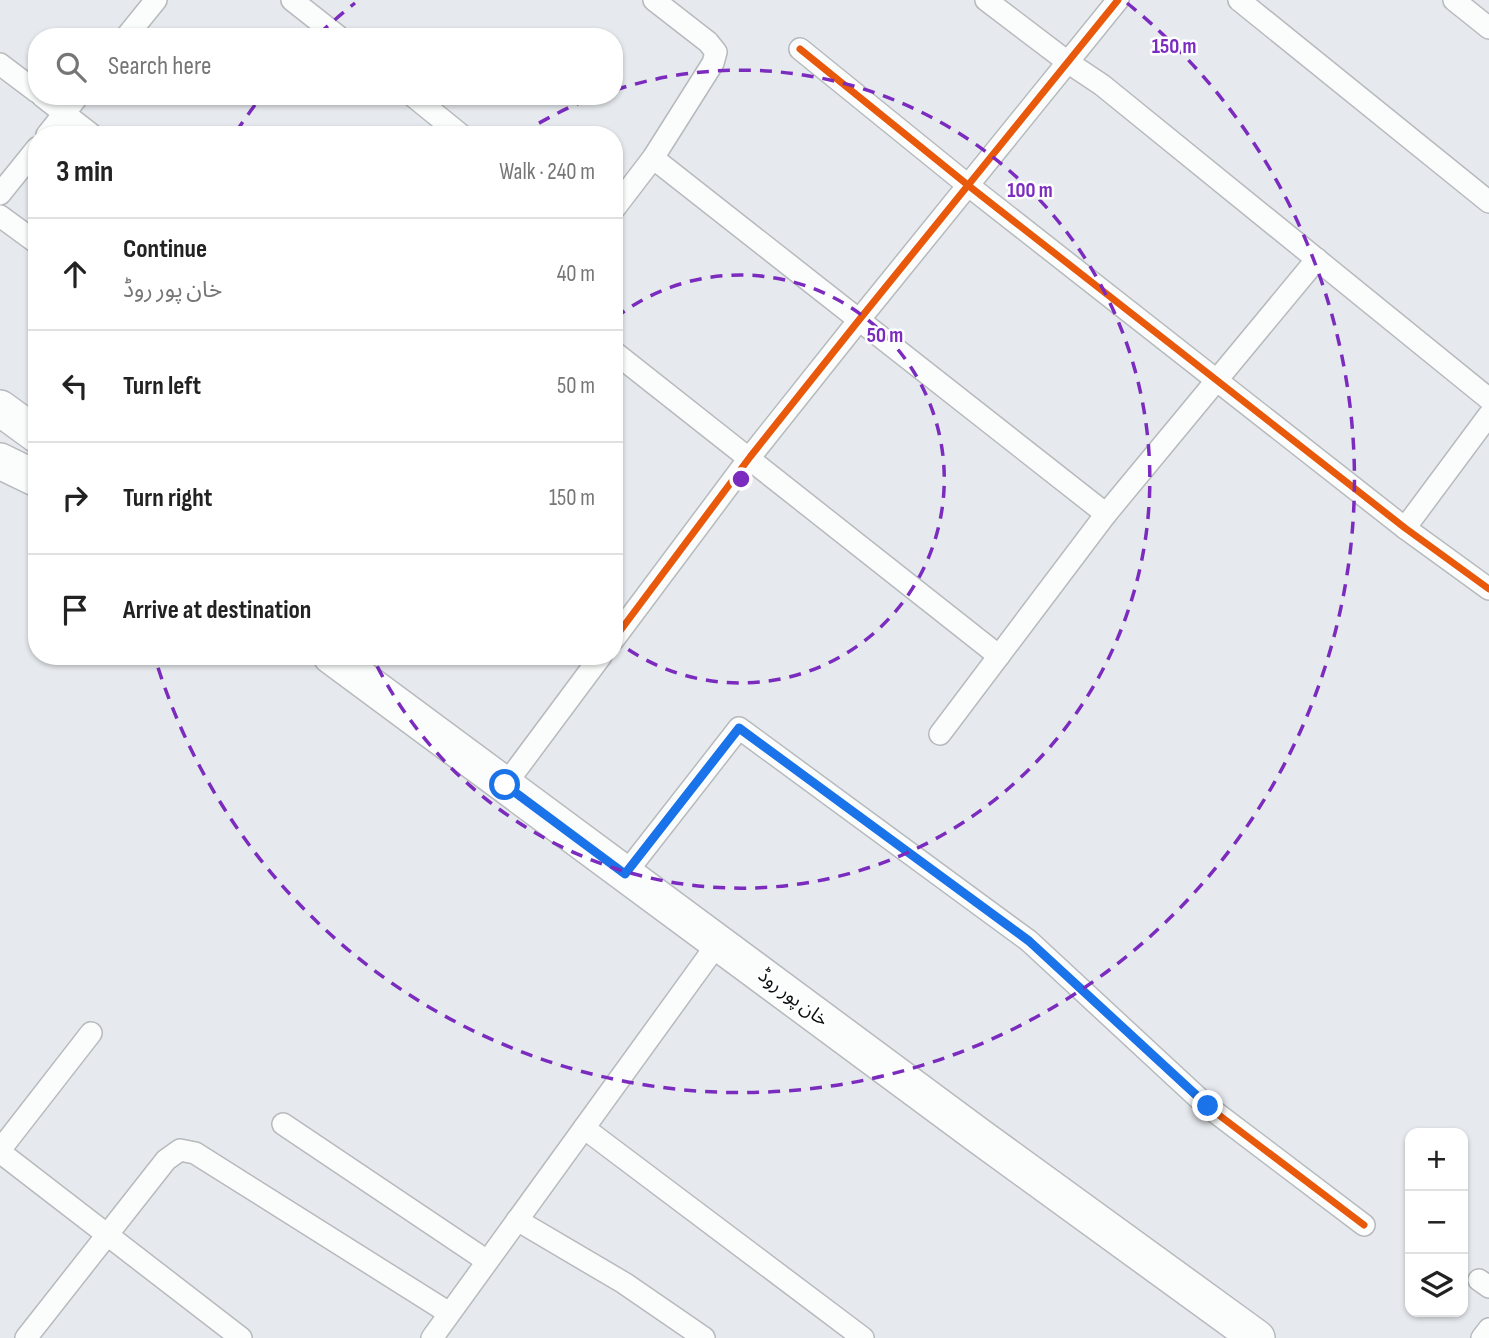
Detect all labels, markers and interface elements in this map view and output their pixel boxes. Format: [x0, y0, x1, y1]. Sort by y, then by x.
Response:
search box [28, 28, 623, 105]
text: 150 m [1152, 34, 1196, 59]
icon: search [52, 48, 90, 86]
text: Search here [108, 51, 211, 82]
text: 3 min [56, 154, 113, 190]
text: Walk · 240 m [499, 158, 595, 186]
text: 100 m [1007, 178, 1053, 203]
text: Continue [123, 234, 207, 265]
icon: ahead [56, 255, 94, 293]
text: 40 m [557, 260, 595, 288]
text: خان پور روڈ [123, 276, 222, 304]
text: 50 m [867, 323, 903, 348]
icon: left [56, 367, 94, 405]
text: Turn left [123, 371, 201, 402]
text: 50 m [557, 372, 595, 400]
centre of rings [729, 467, 753, 491]
icon: right [56, 479, 94, 517]
text: Turn right [123, 483, 212, 514]
text: 150 m [549, 484, 595, 512]
icon: arrive [56, 591, 94, 629]
text: Arrive at destination [123, 595, 311, 626]
route start [489, 769, 520, 800]
street label: خان پور روڈ [753, 964, 833, 1032]
route end [1192, 1090, 1223, 1121]
map controls [1405, 1128, 1468, 1317]
button: + [1405, 1128, 1468, 1191]
button: − [1405, 1191, 1468, 1254]
button: layers [1405, 1254, 1468, 1317]

